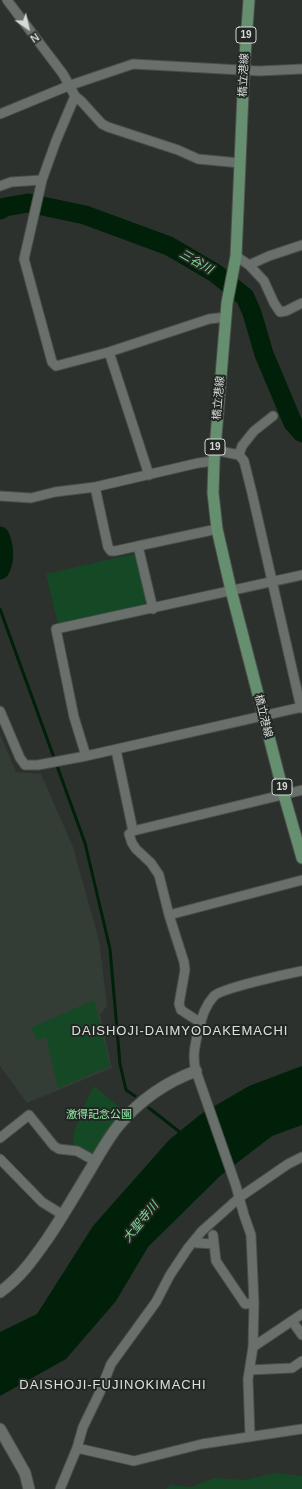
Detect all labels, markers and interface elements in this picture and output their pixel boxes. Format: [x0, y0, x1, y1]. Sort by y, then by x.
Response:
north arrow [8, 8, 48, 48]
road number: 19 [236, 27, 256, 43]
text: N [28, 31, 41, 45]
street label: 橋立港線 [236, 53, 252, 97]
water label: 三谷川 [177, 247, 215, 277]
street label: 橋立港線 [211, 376, 227, 420]
road number: 19 [205, 439, 225, 455]
street label: 橋立港線 [251, 693, 275, 739]
road number: 19 [272, 779, 292, 795]
district label: DAISHOJI-DAIMYODAKEMACHI [72, 1023, 288, 1039]
park label: 激得記念公園 [66, 1108, 132, 1122]
water label: 大聖寺川 [120, 1199, 162, 1245]
district label: DAISHOJI-FUJINOKIMACHI [19, 1377, 207, 1393]

